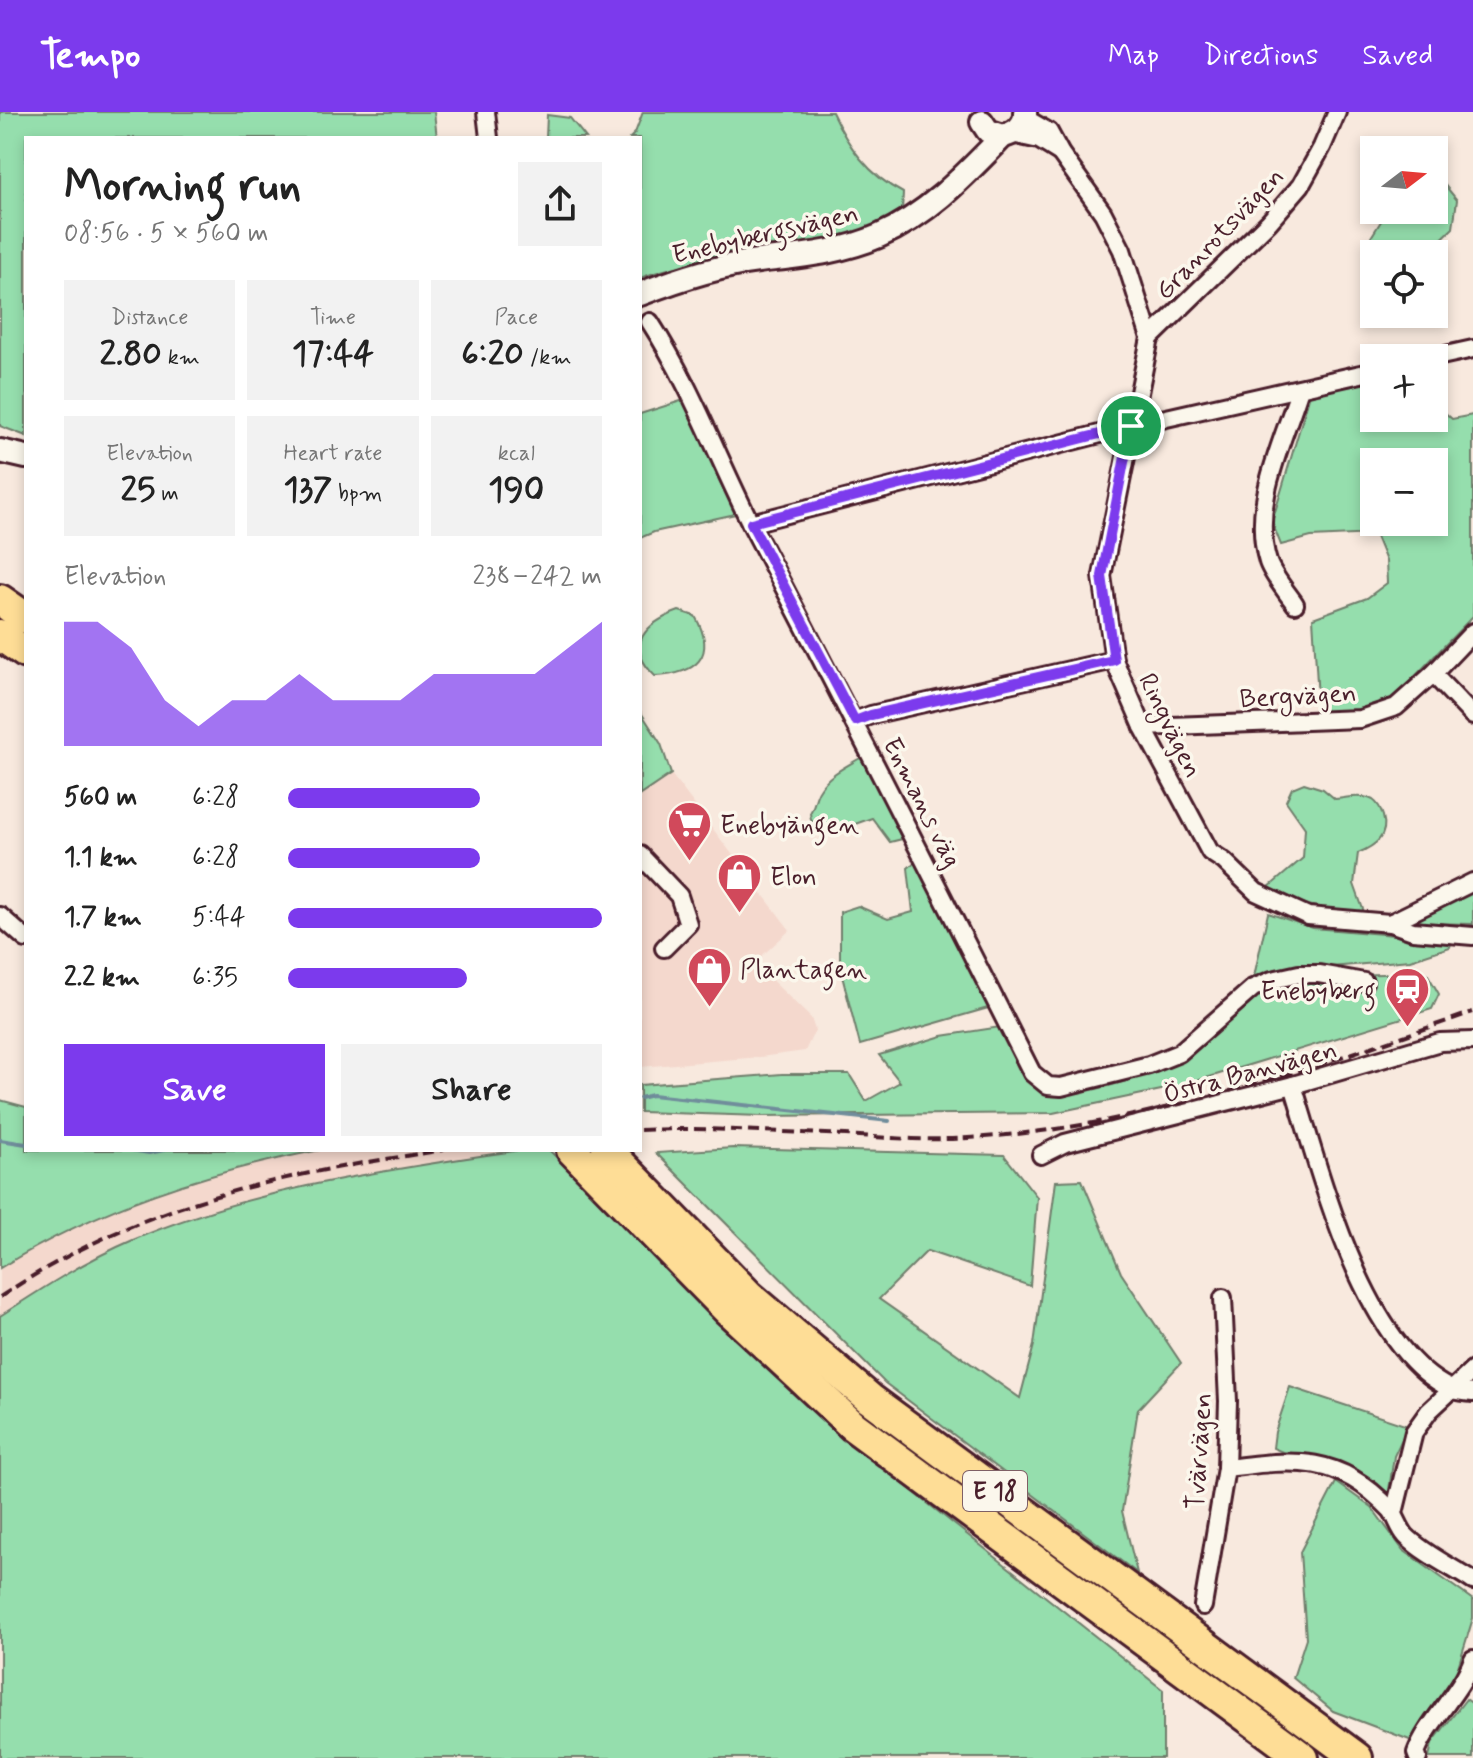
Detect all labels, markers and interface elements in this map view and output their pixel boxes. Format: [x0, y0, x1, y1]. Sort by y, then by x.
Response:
text: Tempo [40, 32, 141, 81]
text: Map [1108, 38, 1159, 75]
text: Directions [1203, 38, 1318, 75]
text: Saved [1362, 38, 1433, 75]
north arrow [1360, 136, 1448, 224]
map controls [1360, 136, 1448, 536]
text: Morning run [64, 158, 301, 216]
street label: Granrotsvägen [1149, 161, 1292, 308]
button: share [518, 162, 602, 246]
street label: Enebybergsvägen [669, 197, 863, 276]
text: 08:56 · 5 × 560 m [64, 217, 269, 251]
button: locate [1360, 240, 1448, 328]
text: Distance [111, 304, 188, 332]
text: Time [310, 304, 356, 332]
text: Pace [494, 304, 538, 332]
text: 2.80 [99, 332, 162, 377]
text: 17:44 [292, 332, 374, 377]
text: 6:20 [461, 332, 524, 377]
text: km [162, 344, 200, 372]
text: /km [524, 344, 571, 372]
button: + [1360, 344, 1448, 432]
pin [1097, 392, 1165, 460]
icon: arrive [1109, 404, 1153, 448]
text: Elevation [106, 440, 193, 468]
text: Heart rate [284, 440, 382, 468]
text: kcal [498, 440, 535, 468]
button: − [1360, 448, 1448, 536]
text: 25 [121, 468, 155, 513]
text: 137 [284, 468, 332, 513]
text: 190 [488, 468, 544, 513]
text: m [155, 480, 179, 508]
text: bpm [332, 480, 382, 508]
text: Elevation [64, 560, 166, 594]
text: 238–242 m [472, 560, 602, 594]
street label: Ringvägen [1127, 668, 1209, 785]
street label: Bergvägen [1239, 677, 1358, 719]
street label: Enmans väg [874, 732, 969, 874]
text: 560 m [64, 781, 137, 815]
text: 6:28 [192, 781, 239, 815]
supermarket icon: Enebyängen [665, 800, 713, 863]
place label: Enebyängen [720, 809, 859, 846]
text: 1.1 km [64, 841, 138, 875]
text: 6:28 [192, 841, 239, 875]
shop icon: Elon [715, 852, 763, 915]
place label: Elon [770, 861, 817, 895]
text: 1.7 km [64, 901, 142, 935]
text: 5:44 [192, 901, 245, 935]
shop icon: Plantagen [685, 945, 733, 1008]
place label: Plantagen [740, 954, 867, 991]
text: 2.2 km [64, 961, 140, 995]
text: 6:35 [192, 961, 238, 995]
station icon: Enebyberg [1383, 966, 1431, 1029]
place label: Enebyberg [1260, 975, 1376, 1012]
street label: Östra Banvägen [1160, 1033, 1341, 1112]
button: Save [64, 1044, 325, 1136]
button: Share [341, 1044, 602, 1136]
street label: Tvärvägen [1179, 1392, 1221, 1511]
road number: E 18 [963, 1471, 1027, 1511]

